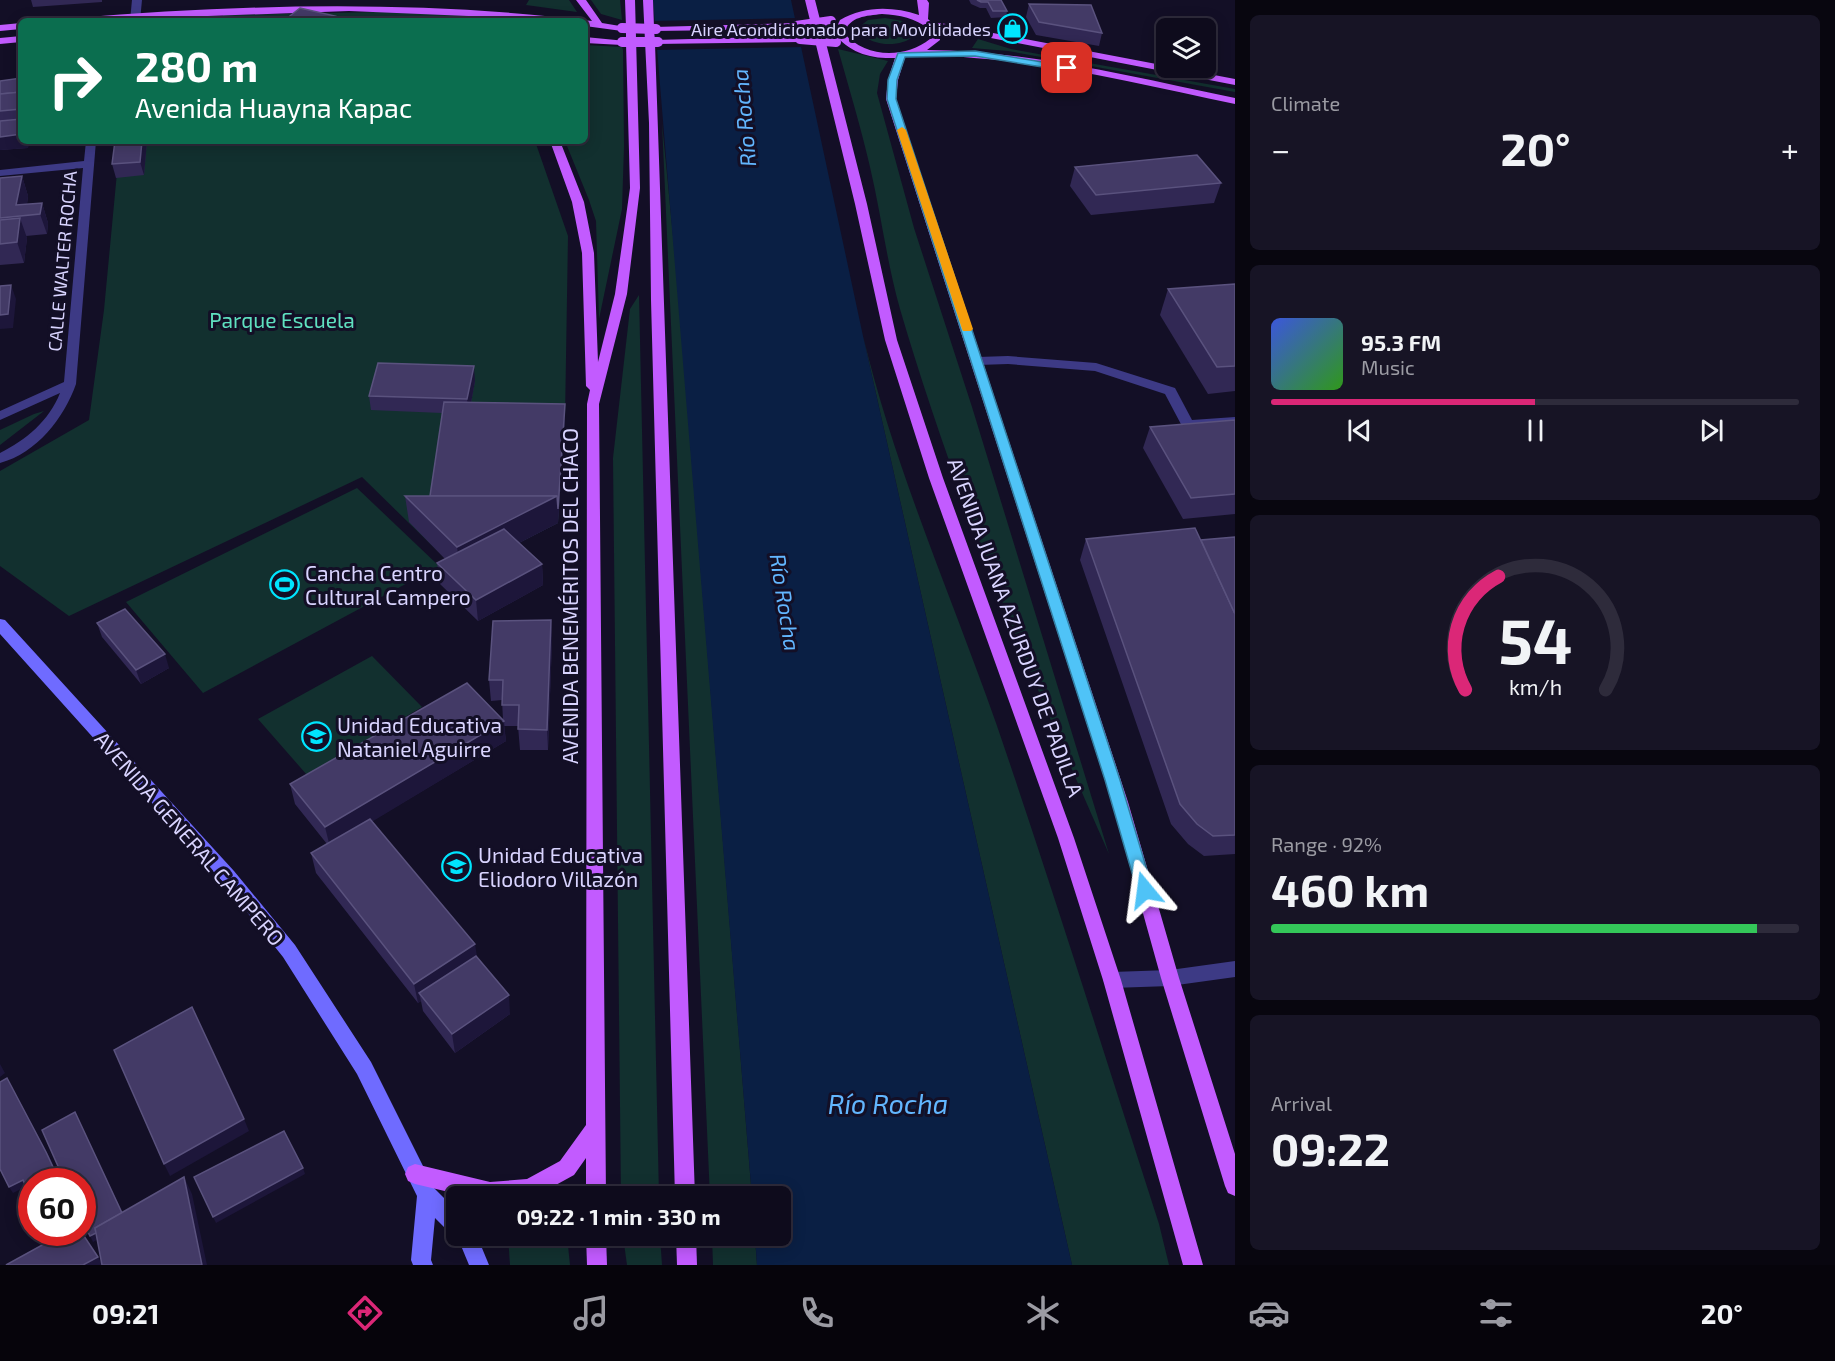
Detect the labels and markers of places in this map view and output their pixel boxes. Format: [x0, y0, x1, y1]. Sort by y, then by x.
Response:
shop icon: Aire Acondicionado para Movilidades [996, 13, 1028, 45]
place label: Aire Acondicionado para Movilidades [691, 18, 991, 40]
pin [1041, 42, 1092, 93]
place label: Cancha Centro Cultural Campero [305, 560, 471, 609]
sports icon: Cancha Centro Cultural Campero [268, 568, 300, 600]
place label: Unidad Educativa Nataniel Aguirre [337, 712, 502, 761]
school or university icon: Unidad Educativa Nataniel Aguirre [300, 720, 332, 752]
place label: Unidad Educativa Eliodoro Villazón [478, 842, 643, 891]
school or university icon: Unidad Educativa Eliodoro Villazón [441, 850, 473, 882]

